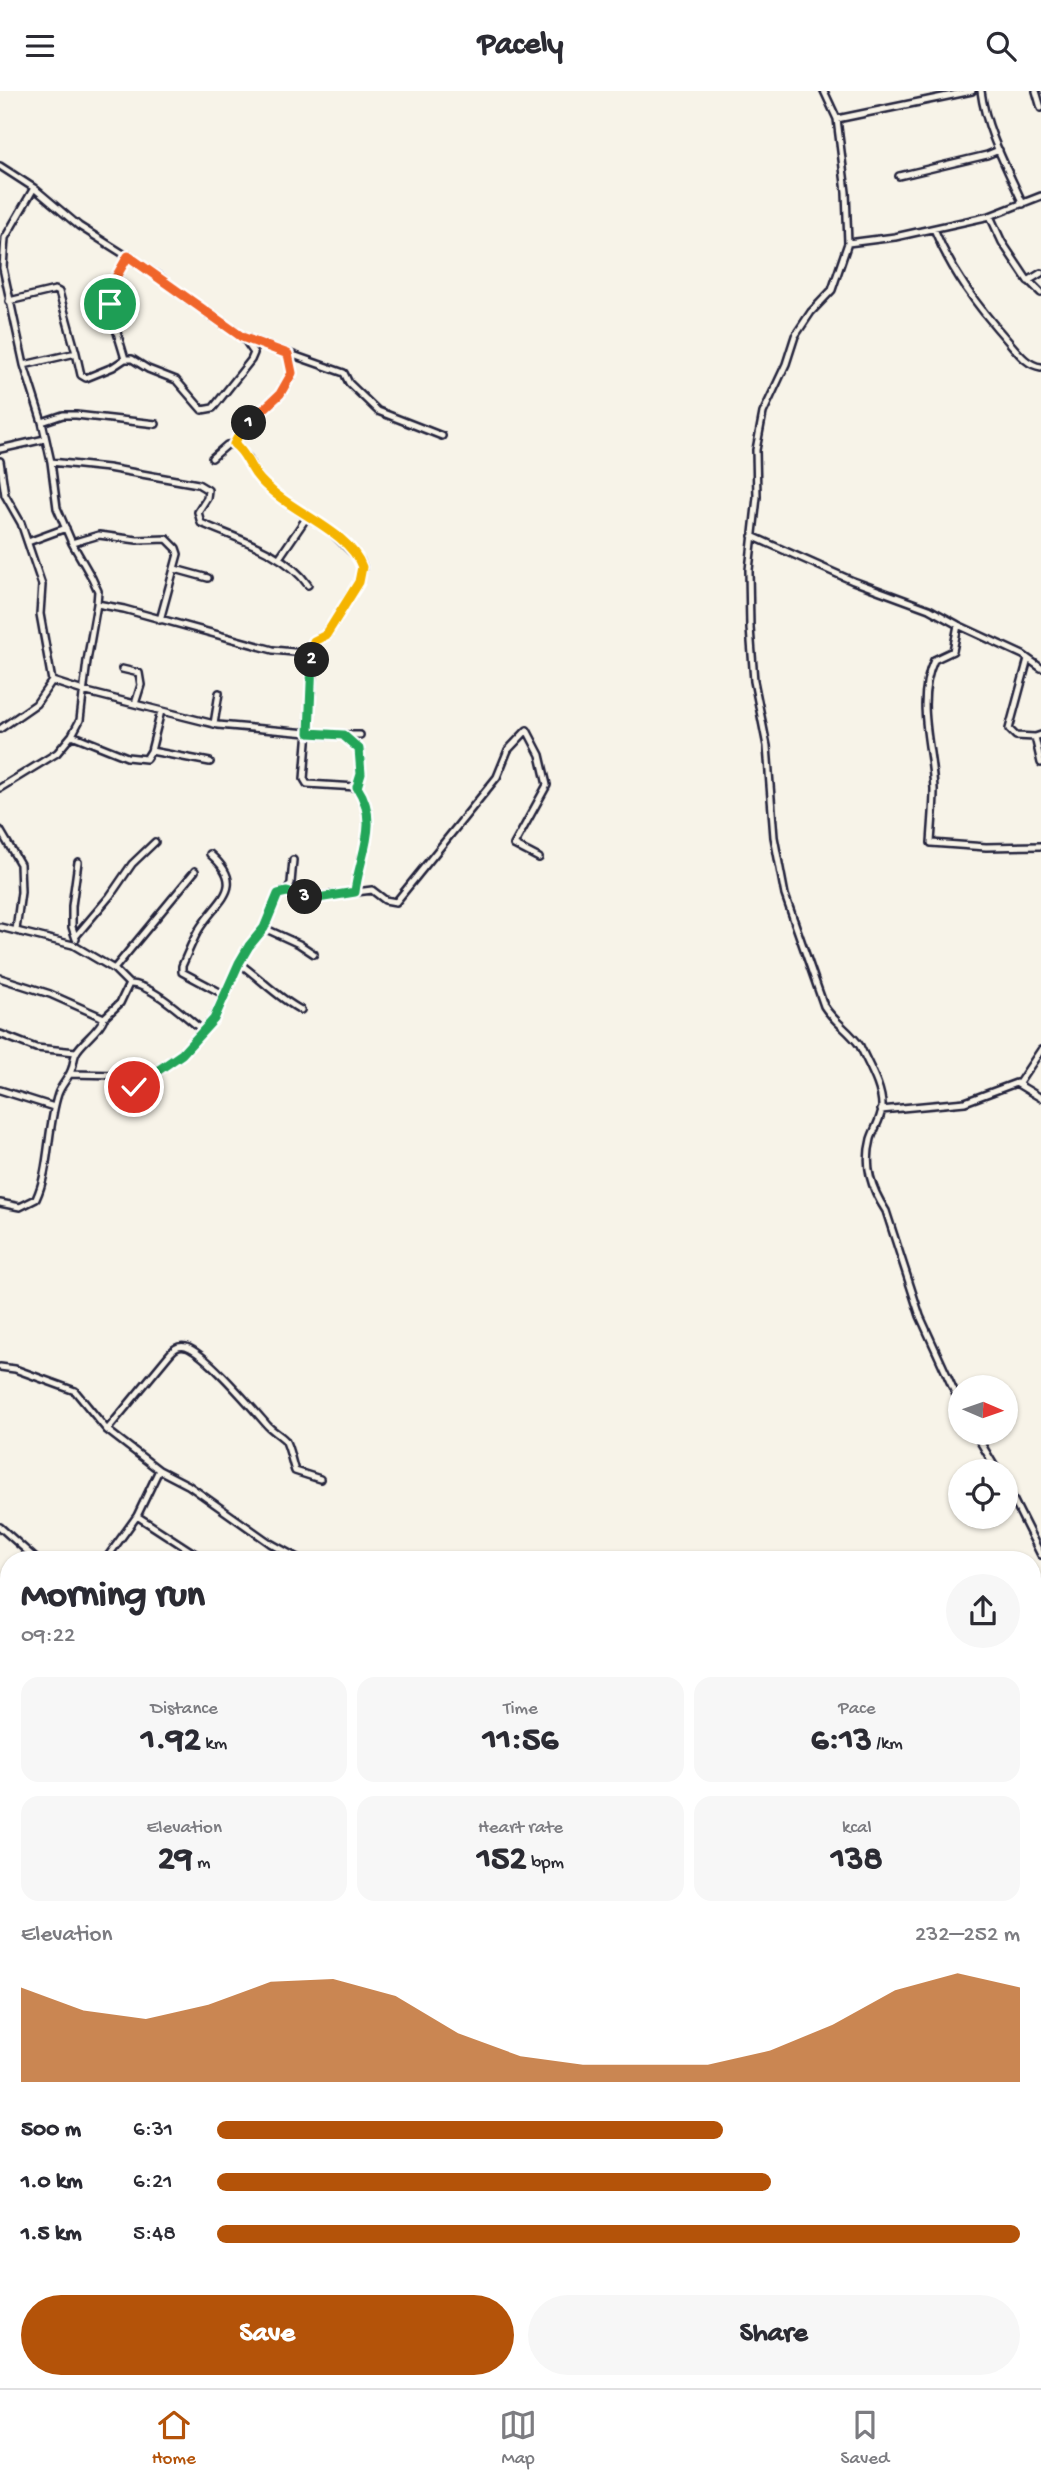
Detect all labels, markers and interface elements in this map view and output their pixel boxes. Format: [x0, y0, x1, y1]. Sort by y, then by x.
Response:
icon: menu [21, 27, 59, 65]
text: Pacely [478, 27, 563, 65]
icon: search [982, 27, 1020, 65]
pin [80, 274, 140, 334]
icon: arrive [91, 285, 129, 323]
pin: 1 [232, 405, 266, 441]
text: 1 [245, 411, 252, 434]
pin: 2 [294, 643, 330, 677]
text: 2 [307, 648, 316, 671]
pin: 3 [288, 879, 322, 915]
text: 3 [300, 885, 309, 908]
pin [104, 1057, 164, 1117]
icon: check [115, 1068, 153, 1106]
north arrow [948, 1375, 1018, 1445]
map controls [948, 1375, 1018, 1529]
button: locate [948, 1459, 1018, 1529]
button: share [946, 1574, 1020, 1648]
text: Morning run [21, 1575, 205, 1619]
text: 09:22 [21, 1623, 75, 1650]
text: Distance [151, 1698, 218, 1721]
text: Time [503, 1698, 538, 1721]
text: Pace [838, 1698, 875, 1721]
text: 1.92 [141, 1721, 201, 1762]
text: 11:56 [483, 1721, 558, 1762]
text: 6:13 [811, 1721, 872, 1762]
text: km [201, 1733, 227, 1756]
text: /km [872, 1733, 903, 1756]
text: Elevation [146, 1817, 222, 1840]
text: Heart rate [478, 1817, 563, 1840]
text: kcal [842, 1817, 872, 1840]
text: 29 [158, 1840, 193, 1881]
text: 152 [477, 1840, 527, 1881]
text: 138 [831, 1840, 883, 1881]
text: m [193, 1852, 211, 1875]
text: bpm [527, 1852, 564, 1875]
text: Elevation [21, 1922, 112, 1949]
text: 232–252 m [915, 1922, 1020, 1949]
text: 500 m [21, 2117, 81, 2144]
text: 6:31 [133, 2117, 173, 2144]
text: 1.0 km [21, 2169, 83, 2196]
text: 6:21 [133, 2169, 172, 2196]
text: 1.5 km [21, 2221, 82, 2248]
text: 5:48 [133, 2221, 176, 2248]
button: Save [21, 2295, 514, 2375]
button: Share [528, 2295, 1020, 2375]
tab: Home [152, 2406, 196, 2471]
tab: Map [499, 2406, 537, 2471]
tab: Saved [841, 2406, 889, 2471]

